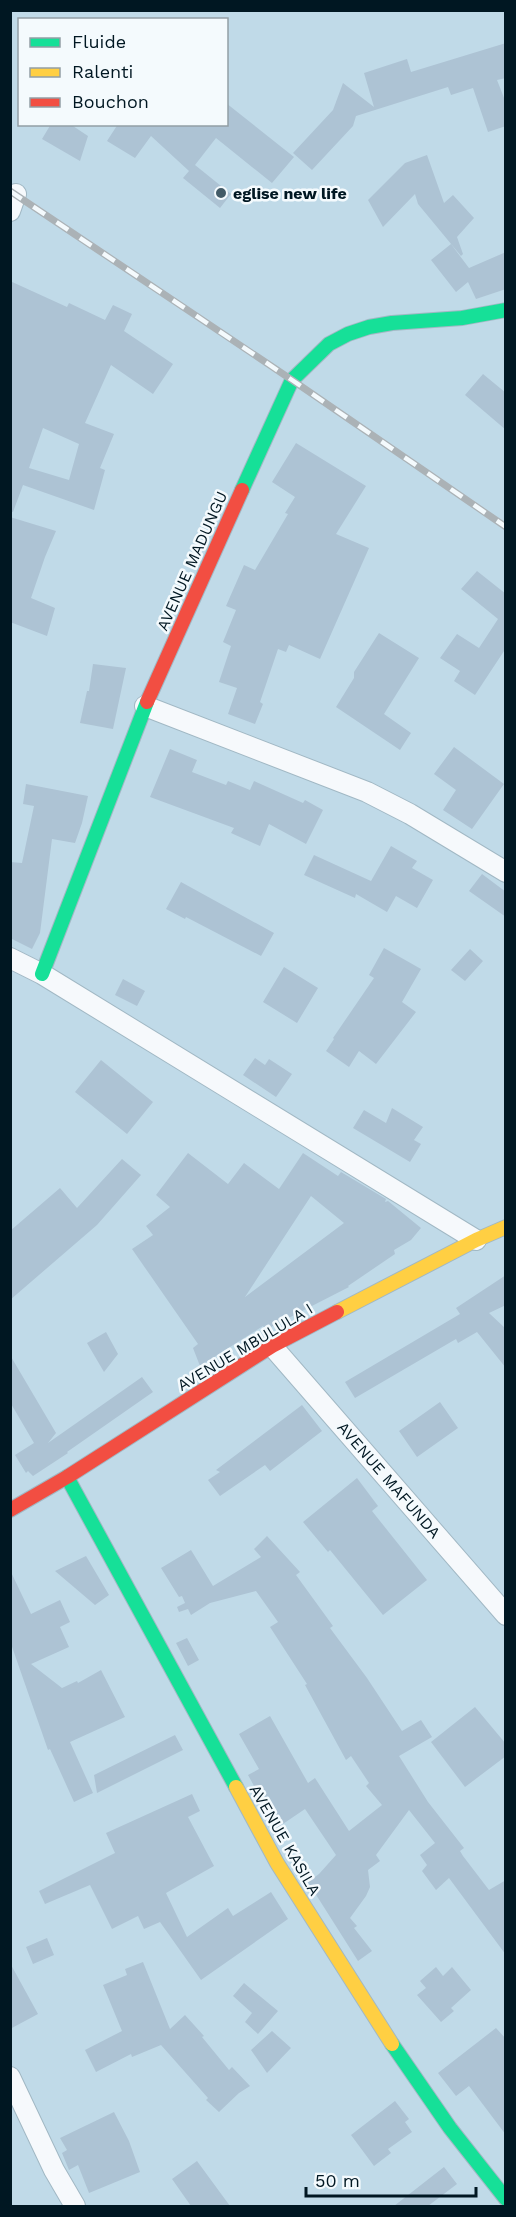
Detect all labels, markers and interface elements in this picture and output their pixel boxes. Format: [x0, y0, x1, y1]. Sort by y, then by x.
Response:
legend [18, 18, 228, 126]
text: Fluide [72, 31, 126, 52]
text: Ralenti [72, 61, 133, 82]
text: Bouchon [72, 91, 149, 112]
place label: eglise new life [233, 184, 347, 203]
marker: eglise new life [214, 186, 228, 200]
street label: AVENUE MADUNGU [153, 488, 231, 634]
street label: AVENUE MBULULA I [174, 1299, 316, 1395]
street label: AVENUE MAFUNDA [333, 1418, 445, 1542]
street label: AVENUE KASILA [246, 1781, 325, 1899]
scale bar [306, 2160, 476, 2198]
text: 50 m [315, 2170, 360, 2191]

